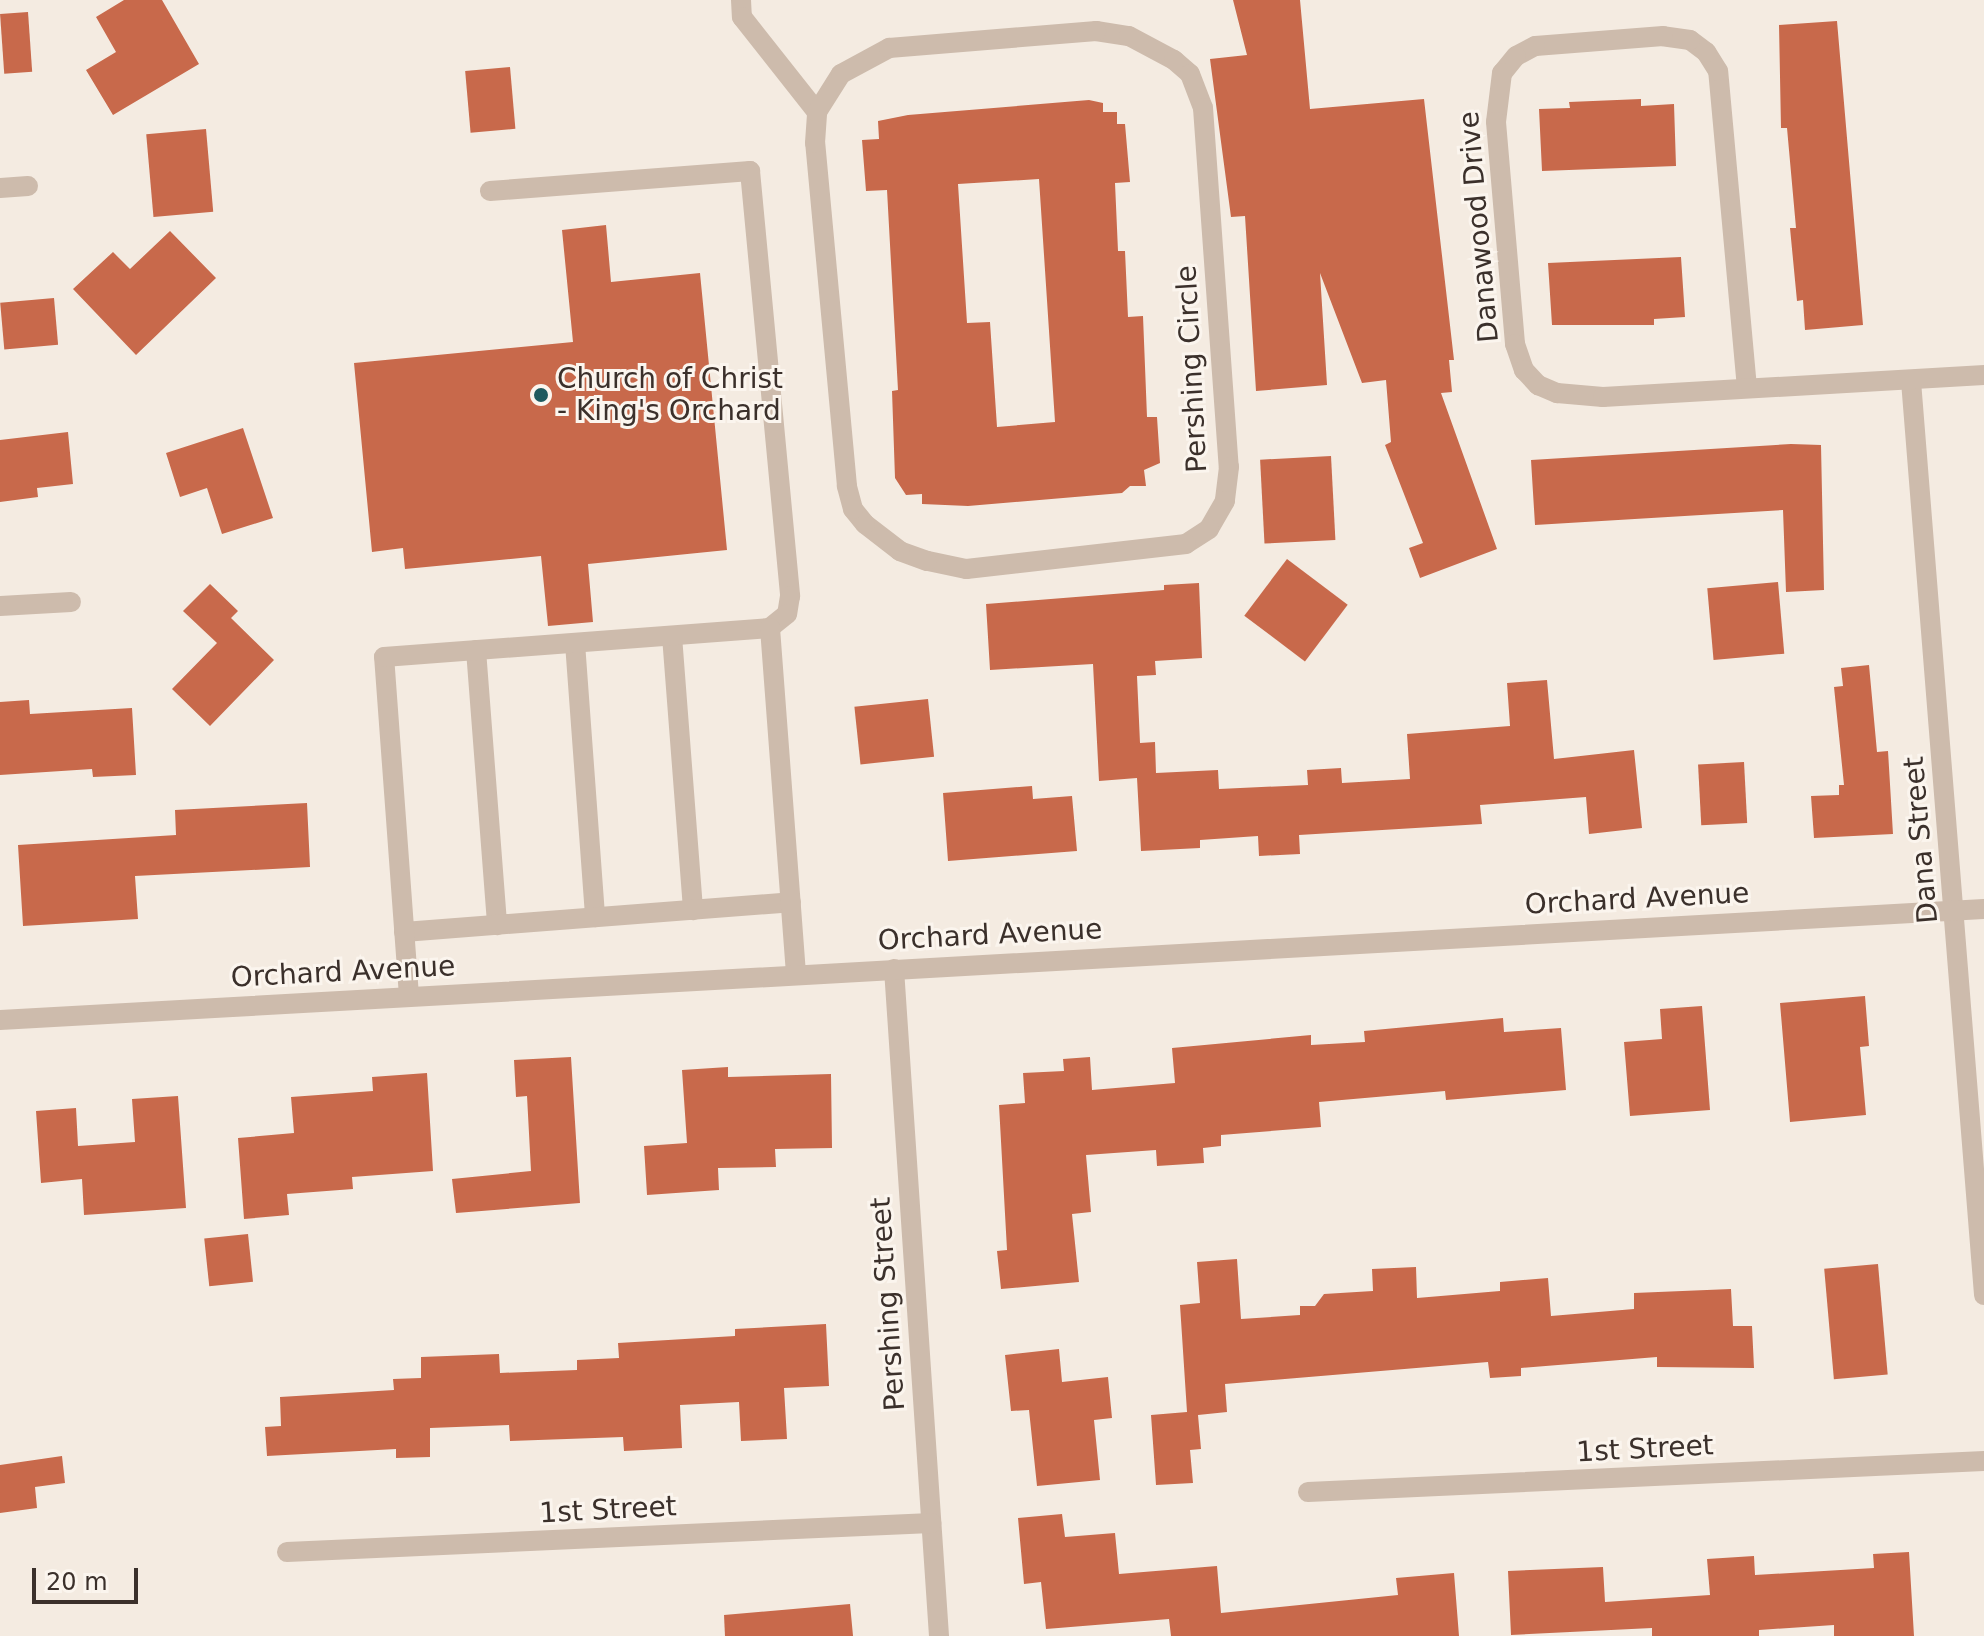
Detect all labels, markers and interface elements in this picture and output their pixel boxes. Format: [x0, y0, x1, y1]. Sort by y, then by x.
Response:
street label: Danawood Drive [1452, 110, 1506, 344]
street label: Pershing Circle [1170, 264, 1214, 474]
place label: Church of Christ - King's Orchard [557, 362, 783, 428]
marker: Church of Christ - King's Orchard [532, 386, 550, 404]
street label: Dana Street [1897, 755, 1945, 925]
street label: Orchard Avenue [1524, 876, 1750, 922]
street label: Orchard Avenue [877, 912, 1103, 958]
street label: Orchard Avenue [230, 949, 456, 995]
street label: Pershing Street [864, 1196, 912, 1412]
street label: 1st Street [1576, 1429, 1714, 1469]
street label: 1st Street [539, 1490, 677, 1530]
scale bar [36, 1552, 142, 1602]
text: 20 m [46, 1568, 108, 1596]

